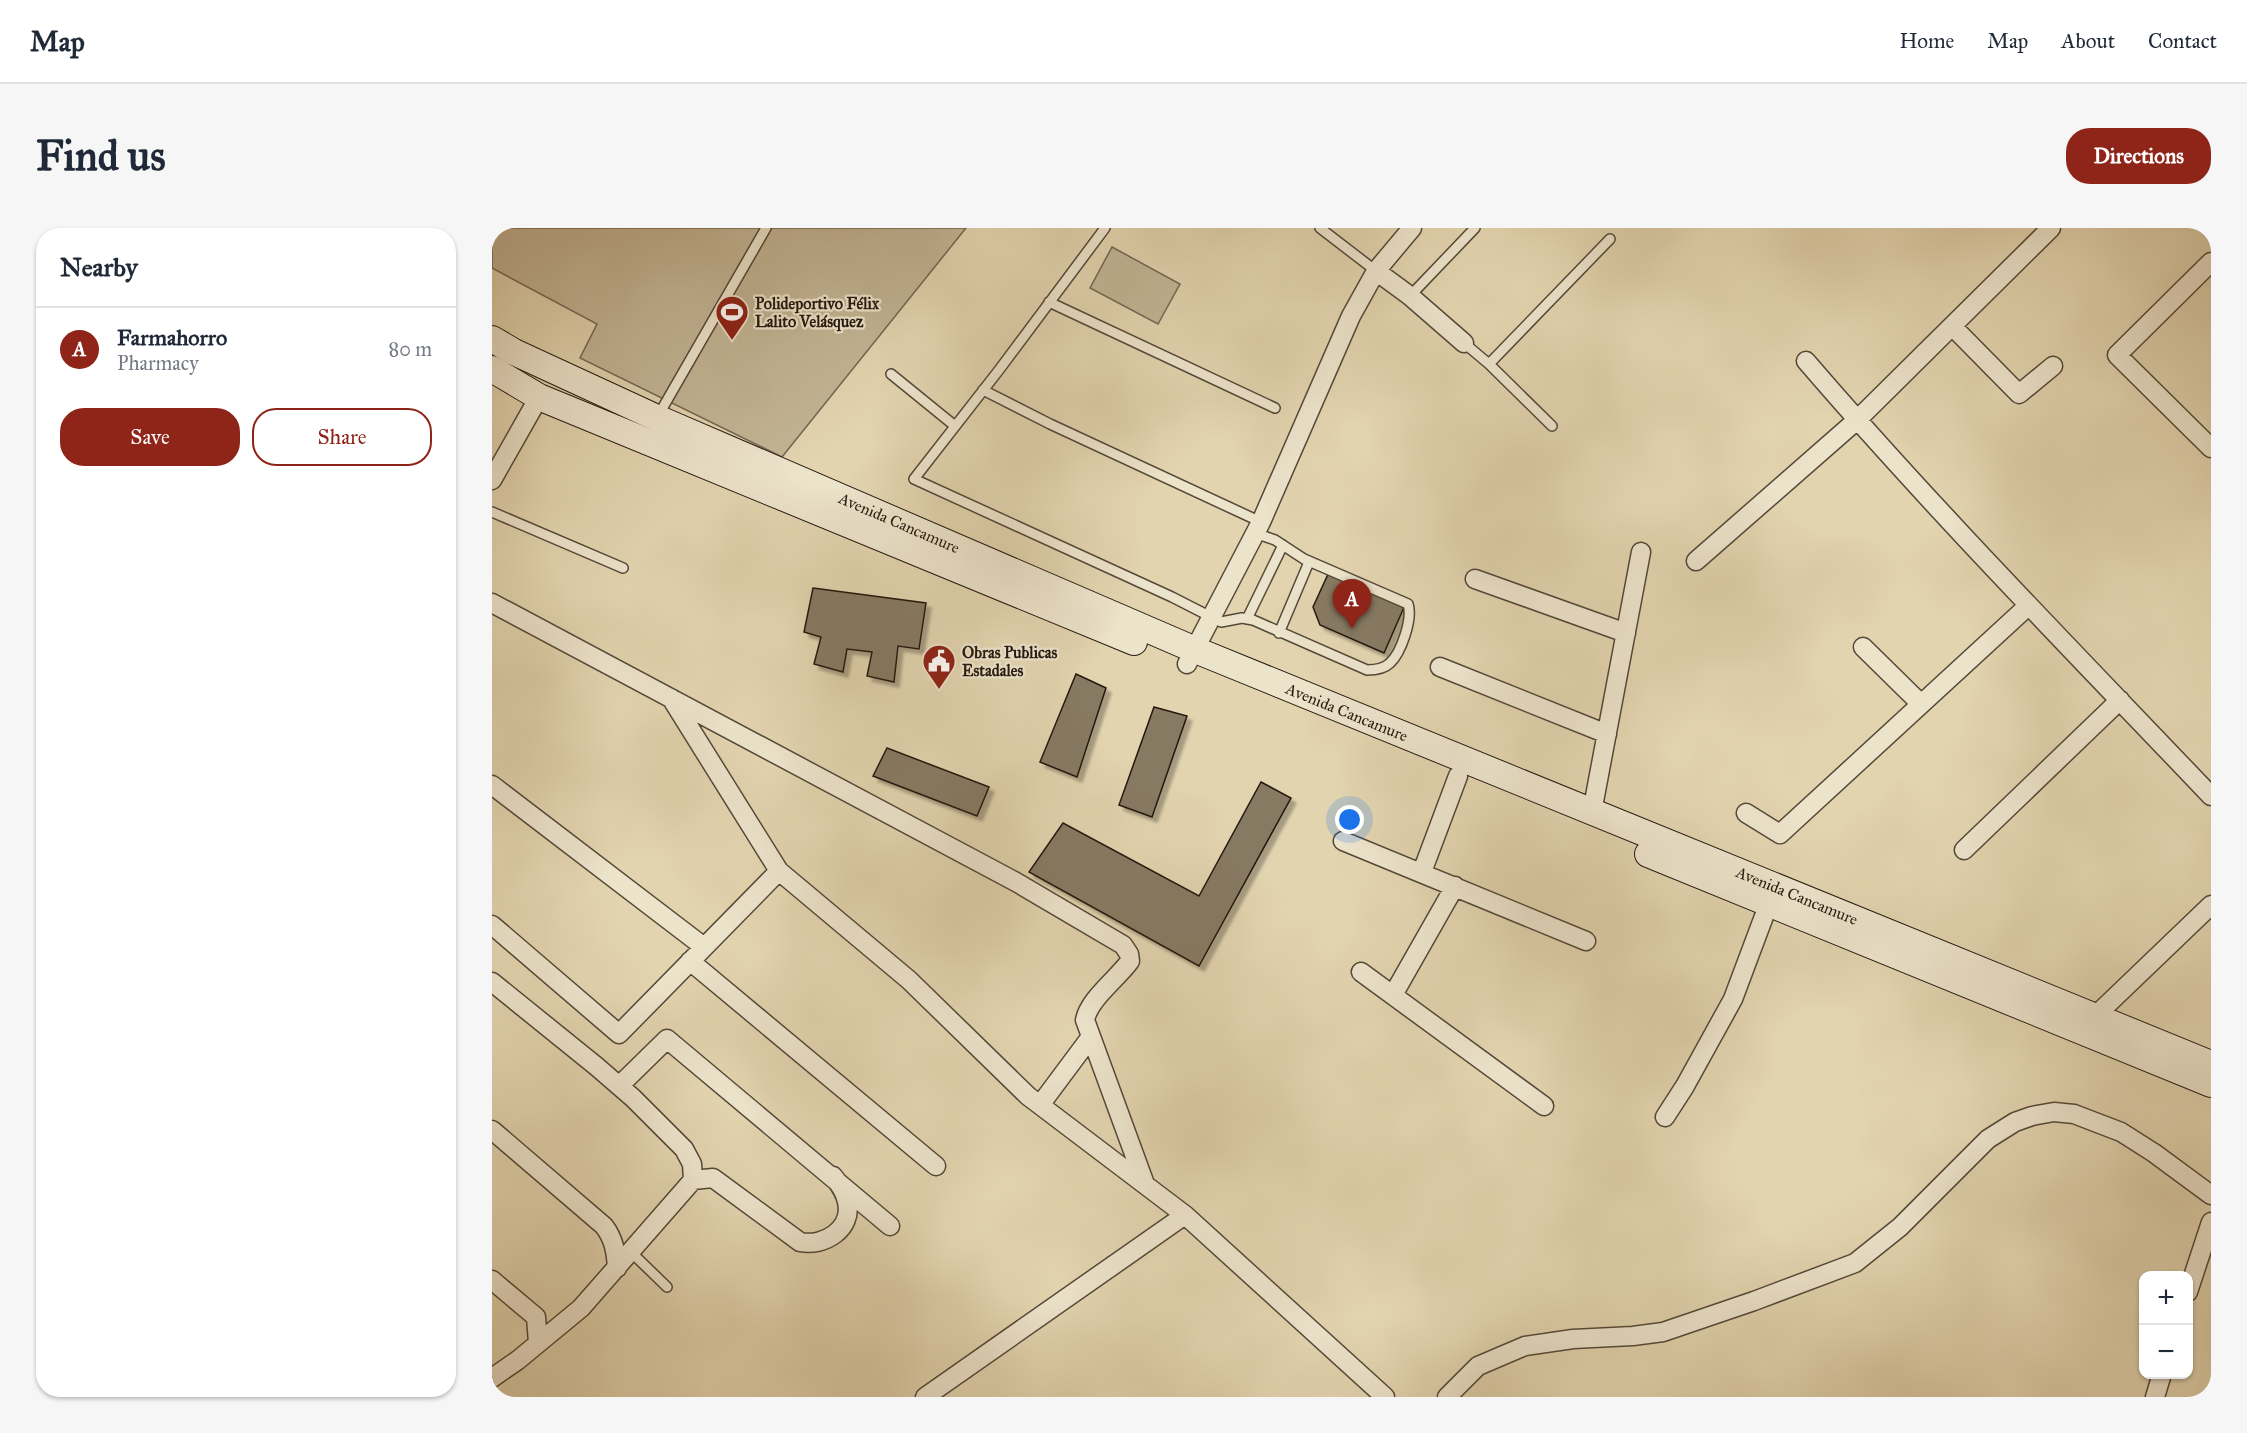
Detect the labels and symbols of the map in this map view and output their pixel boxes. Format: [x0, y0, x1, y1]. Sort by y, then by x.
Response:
sports icon: Polideportivo Félix Lalito Velásquez [714, 294, 750, 341]
place label: Polideportivo Félix Lalito Velásquez [755, 294, 880, 332]
street label: Avenida Cancamure [835, 488, 963, 557]
pin: A [1332, 580, 1372, 629]
public building icon: Obras Publicas Estadales [921, 643, 957, 690]
place label: Obras Publicas Estadales [962, 643, 1057, 680]
street label: Avenida Cancamure [1282, 678, 1411, 745]
your location [1335, 805, 1364, 834]
street label: Avenida Cancamure [1732, 862, 1861, 929]

